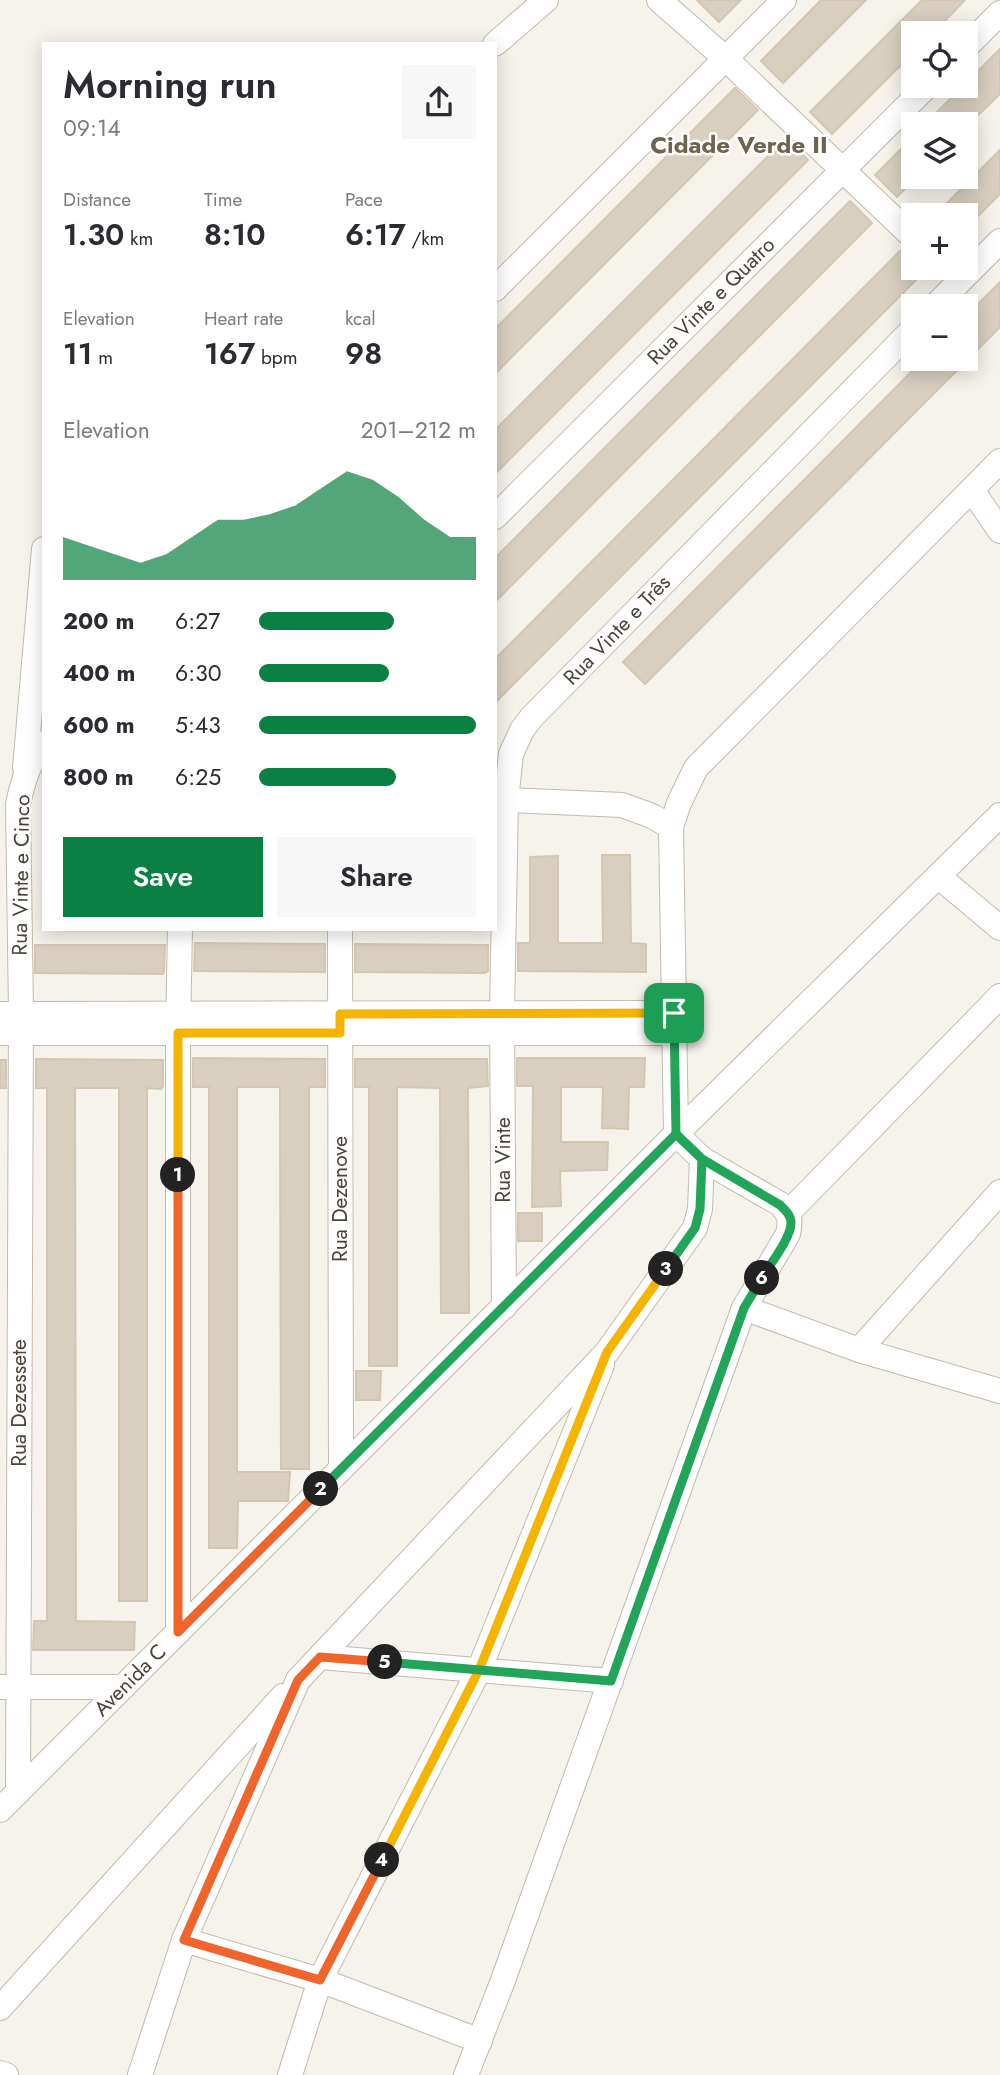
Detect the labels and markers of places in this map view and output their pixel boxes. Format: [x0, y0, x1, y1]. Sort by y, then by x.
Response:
pin [644, 983, 704, 1043]
pin: 1 [160, 1158, 196, 1192]
pin: 3 [648, 1252, 684, 1286]
pin: 6 [744, 1260, 780, 1296]
pin: 2 [304, 1472, 338, 1506]
pin: 5 [368, 1644, 402, 1680]
pin: 4 [364, 1842, 400, 1878]

